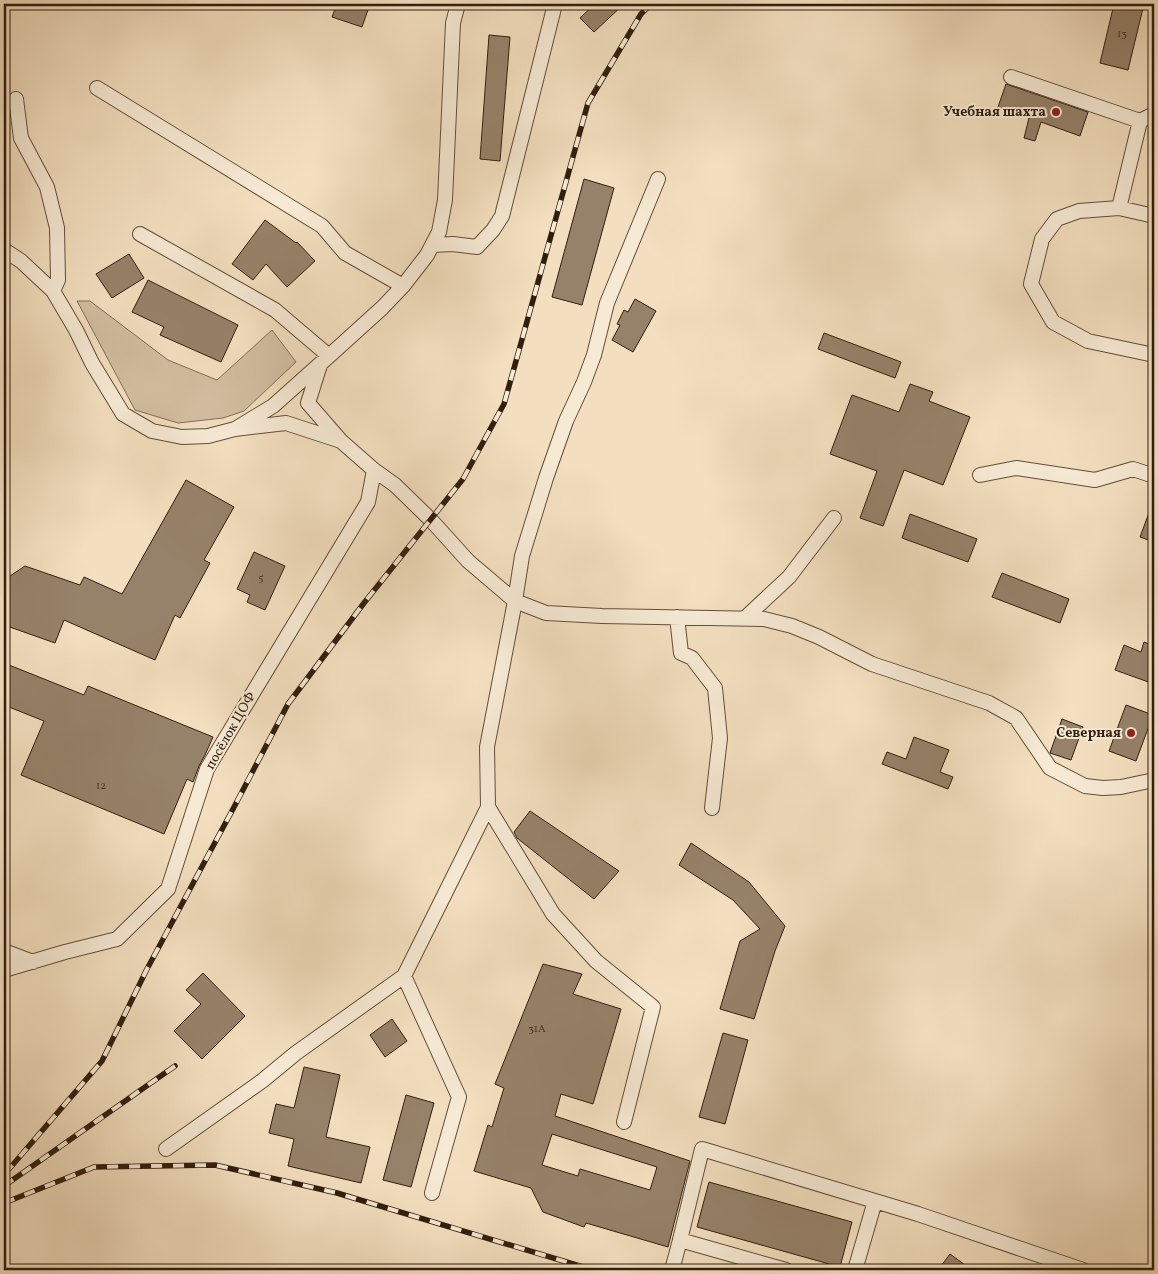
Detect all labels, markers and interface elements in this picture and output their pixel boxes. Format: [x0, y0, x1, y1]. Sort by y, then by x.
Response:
house number: 13 [1117, 27, 1127, 42]
place label: Учебная шахта [943, 103, 1046, 122]
marker: Учебная шахта [1050, 106, 1062, 118]
house number: 5 [258, 571, 264, 586]
street label: посёлок ЦОФ [201, 689, 261, 773]
place label: Северная [1056, 724, 1121, 743]
marker: Северная [1125, 727, 1137, 739]
house number: 12 [96, 779, 106, 794]
house number: 31А [528, 1022, 546, 1037]

